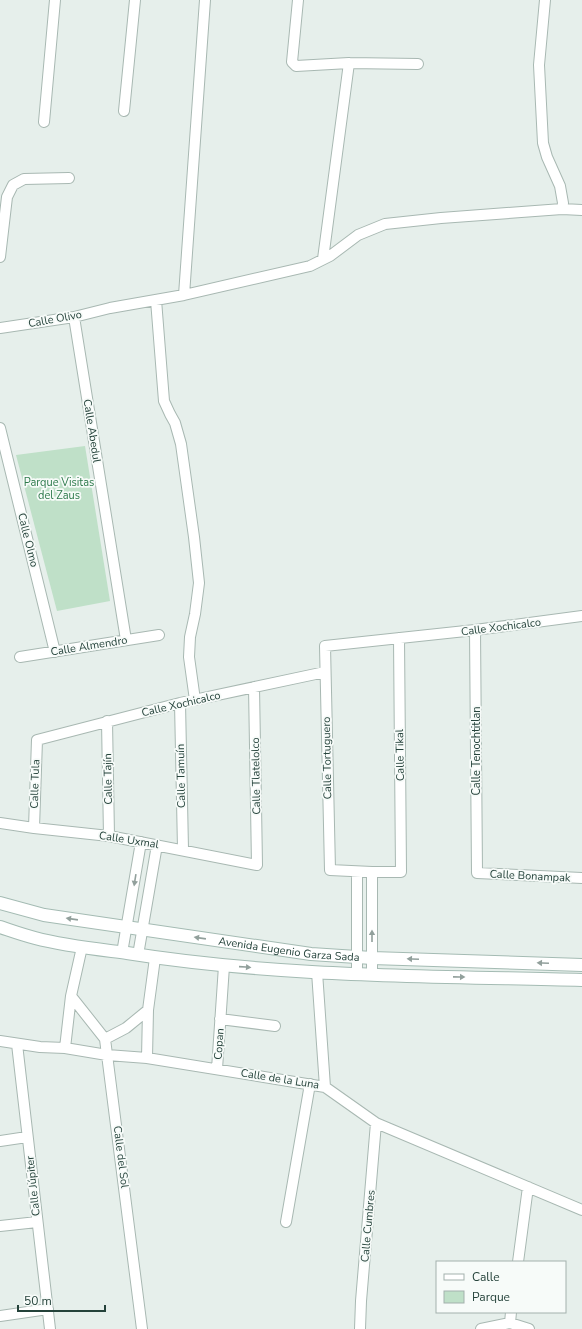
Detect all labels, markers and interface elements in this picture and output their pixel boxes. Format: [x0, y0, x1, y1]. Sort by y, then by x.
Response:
street label: Calle Olivo [27, 307, 83, 331]
street label: Calle Abedul [80, 398, 105, 465]
park label: Parque Visitas del Zaus [24, 475, 94, 503]
street label: Calle Olmo [14, 511, 42, 569]
street label: Calle Xochicalco [460, 615, 542, 639]
street label: Calle Almendro [50, 633, 128, 659]
street label: Calle Xochicalco [140, 688, 222, 720]
street label: Calle Tenochtitlan [469, 706, 484, 796]
street label: Calle Tortuguero [319, 716, 335, 800]
street label: Calle Tikal [392, 728, 408, 781]
street label: Calle Tlatelolco [248, 737, 264, 815]
street label: Calle Tamuín [173, 744, 189, 808]
street label: Calle Tajín [100, 753, 116, 805]
street label: Calle Tula [27, 759, 43, 809]
street label: Calle Uxmal [98, 828, 161, 852]
street label: Calle Bonampak [489, 866, 571, 886]
one-way arrow [132, 874, 138, 886]
one-way arrow [66, 916, 78, 922]
one-way arrow [369, 929, 375, 942]
street label: Avenida Eugenio Garza Sada [217, 933, 360, 965]
one-way arrow [194, 935, 206, 941]
one-way arrow [407, 956, 419, 963]
one-way arrow [537, 960, 549, 967]
one-way arrow [239, 964, 251, 971]
one-way arrow [453, 974, 466, 980]
street label: Copan [210, 1028, 228, 1060]
street label: Calle de la Luna [240, 1065, 321, 1093]
street label: Calle del Sol [110, 1125, 132, 1190]
street label: Calle Júpiter [22, 1155, 44, 1217]
street label: Calle Cumbres [357, 1189, 379, 1263]
legend [436, 1261, 566, 1313]
text: Calle [472, 1269, 500, 1285]
scale bar [18, 1287, 105, 1313]
text: Parque [472, 1289, 510, 1305]
text: 50 m [24, 1293, 52, 1309]

